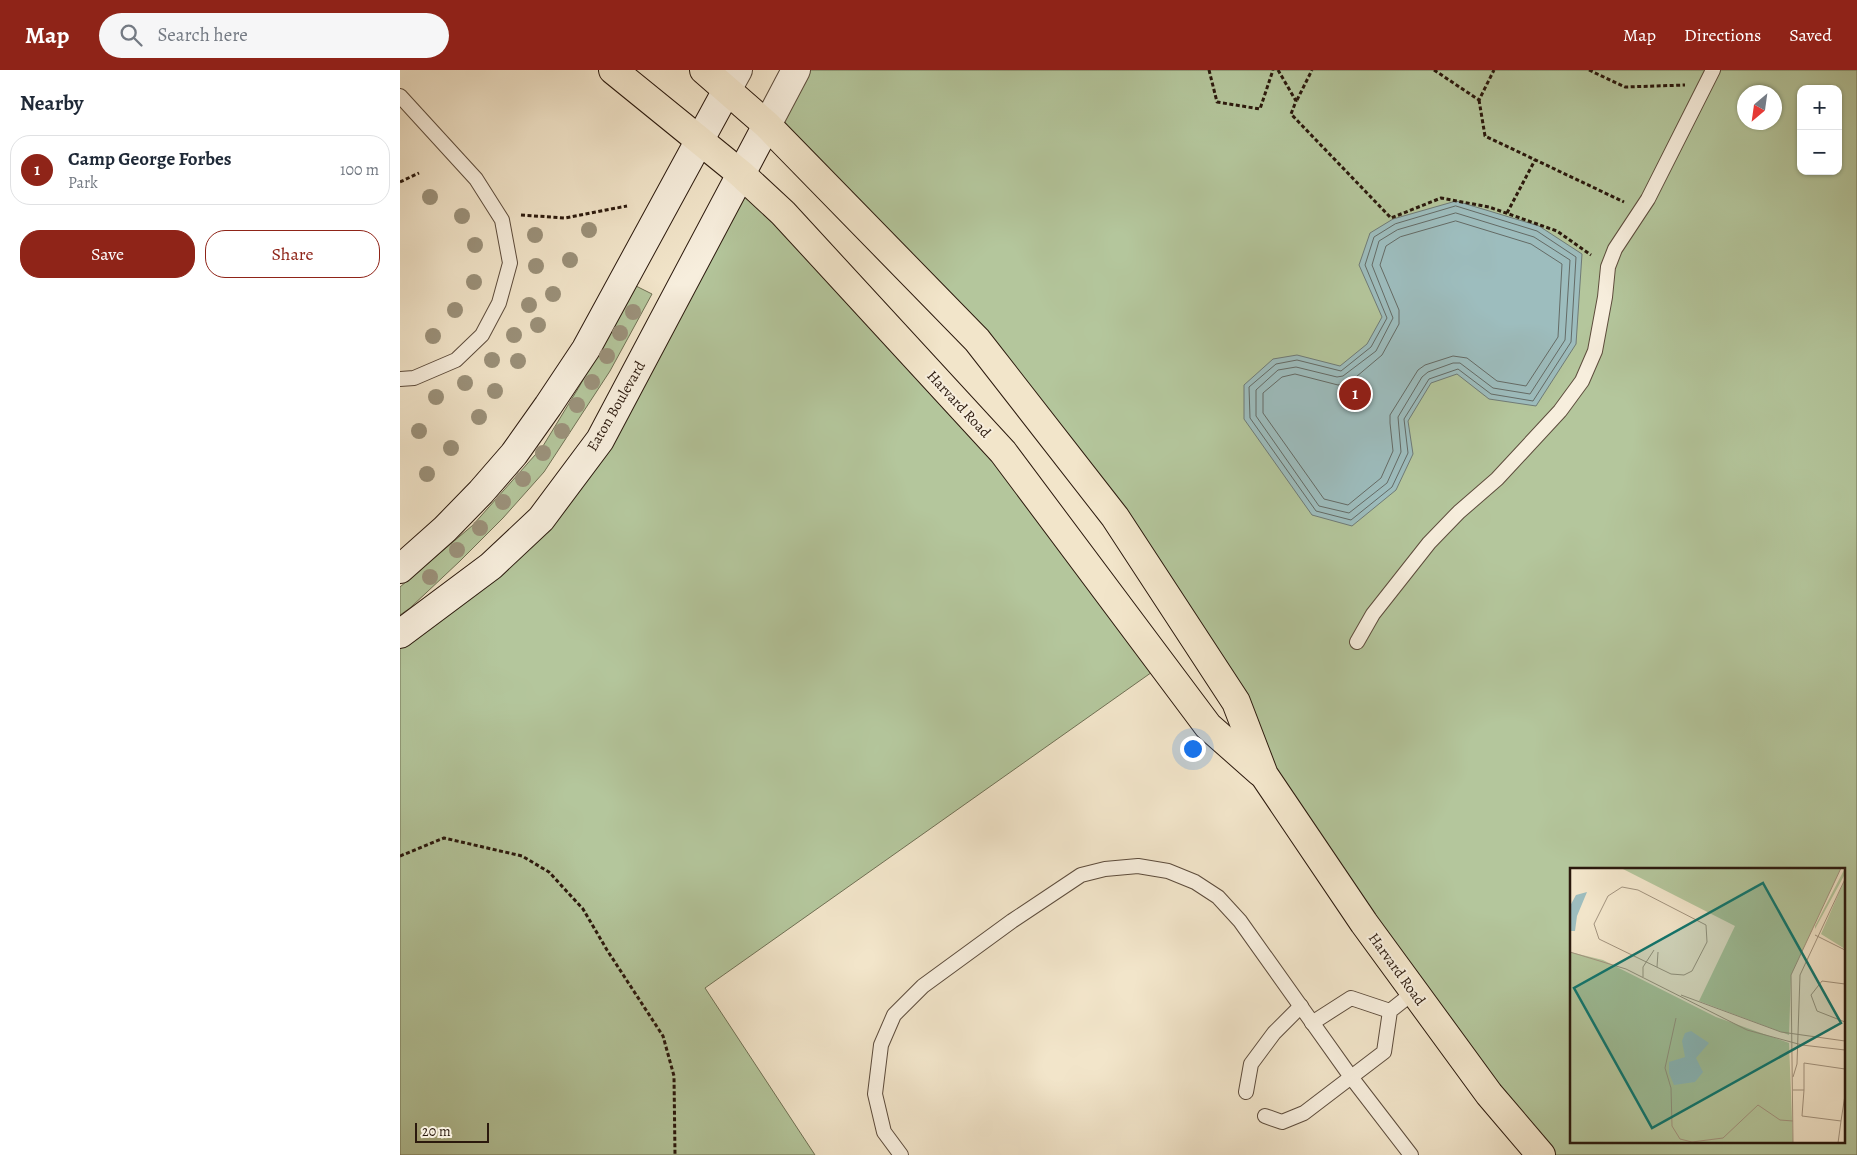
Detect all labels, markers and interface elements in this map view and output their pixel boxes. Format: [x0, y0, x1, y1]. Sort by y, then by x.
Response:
search box [99, 13, 449, 58]
text: Map [25, 19, 69, 51]
icon: search [117, 21, 145, 49]
text: Search here [157, 22, 248, 48]
text: Map [1623, 23, 1656, 47]
text: Directions [1684, 23, 1761, 47]
text: Saved [1789, 23, 1832, 47]
north arrow [1737, 85, 1782, 130]
map controls [1797, 85, 1842, 175]
button: + [1797, 85, 1842, 130]
text: Nearby [20, 89, 83, 117]
button: − [1797, 130, 1842, 175]
text: Camp George Forbes [68, 146, 231, 172]
text: 1 [34, 159, 40, 181]
text: 100 m [340, 159, 379, 181]
text: Park [68, 172, 98, 194]
button: Save [20, 230, 195, 278]
button: Share [205, 230, 380, 278]
street label: Eaton Boulevard [582, 356, 650, 455]
street label: Harvard Road [923, 366, 996, 443]
pin: 1 [1339, 375, 1371, 413]
your location [1180, 736, 1206, 762]
inset map [1570, 868, 1844, 1142]
street label: Harvard Road [1364, 929, 1431, 1010]
scale bar [415, 1120, 489, 1143]
text: 20 m [422, 1122, 451, 1141]

